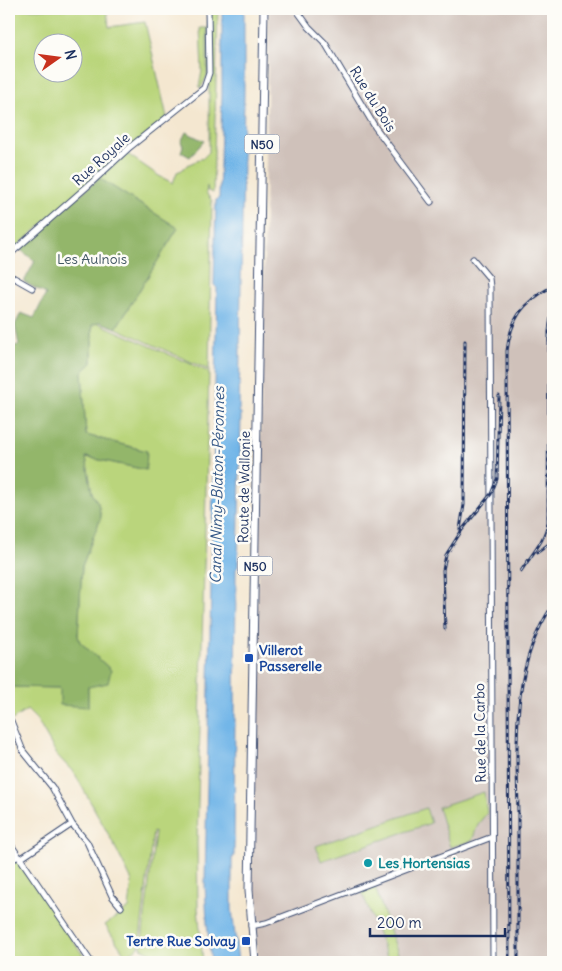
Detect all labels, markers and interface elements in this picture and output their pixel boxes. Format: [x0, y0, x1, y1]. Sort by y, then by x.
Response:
north arrow [32, 32, 82, 82]
text: N [61, 48, 81, 62]
street label: Rue du Bois [346, 63, 400, 135]
street label: Rue Royale [69, 129, 133, 189]
road number: N50 [244, 134, 280, 154]
park label: Les Aulnois [57, 250, 127, 268]
water label: Canal Nimy-Blaton-Péronnes [206, 385, 228, 584]
street label: Route de Wallonie [234, 431, 254, 543]
road number: N50 [238, 556, 272, 576]
place label: Villerot Passerelle [259, 641, 322, 675]
marker: Villerot Passerelle [243, 652, 255, 664]
street label: Rue de la Carbo [470, 683, 490, 783]
place label: Les Hortensias [378, 854, 471, 872]
marker: Les Hortensias [362, 857, 374, 869]
scale bar [370, 906, 504, 938]
text: 200 m [377, 913, 422, 932]
place label: Tertre Rue Solvay [126, 932, 236, 950]
marker: Tertre Rue Solvay [240, 935, 252, 947]

